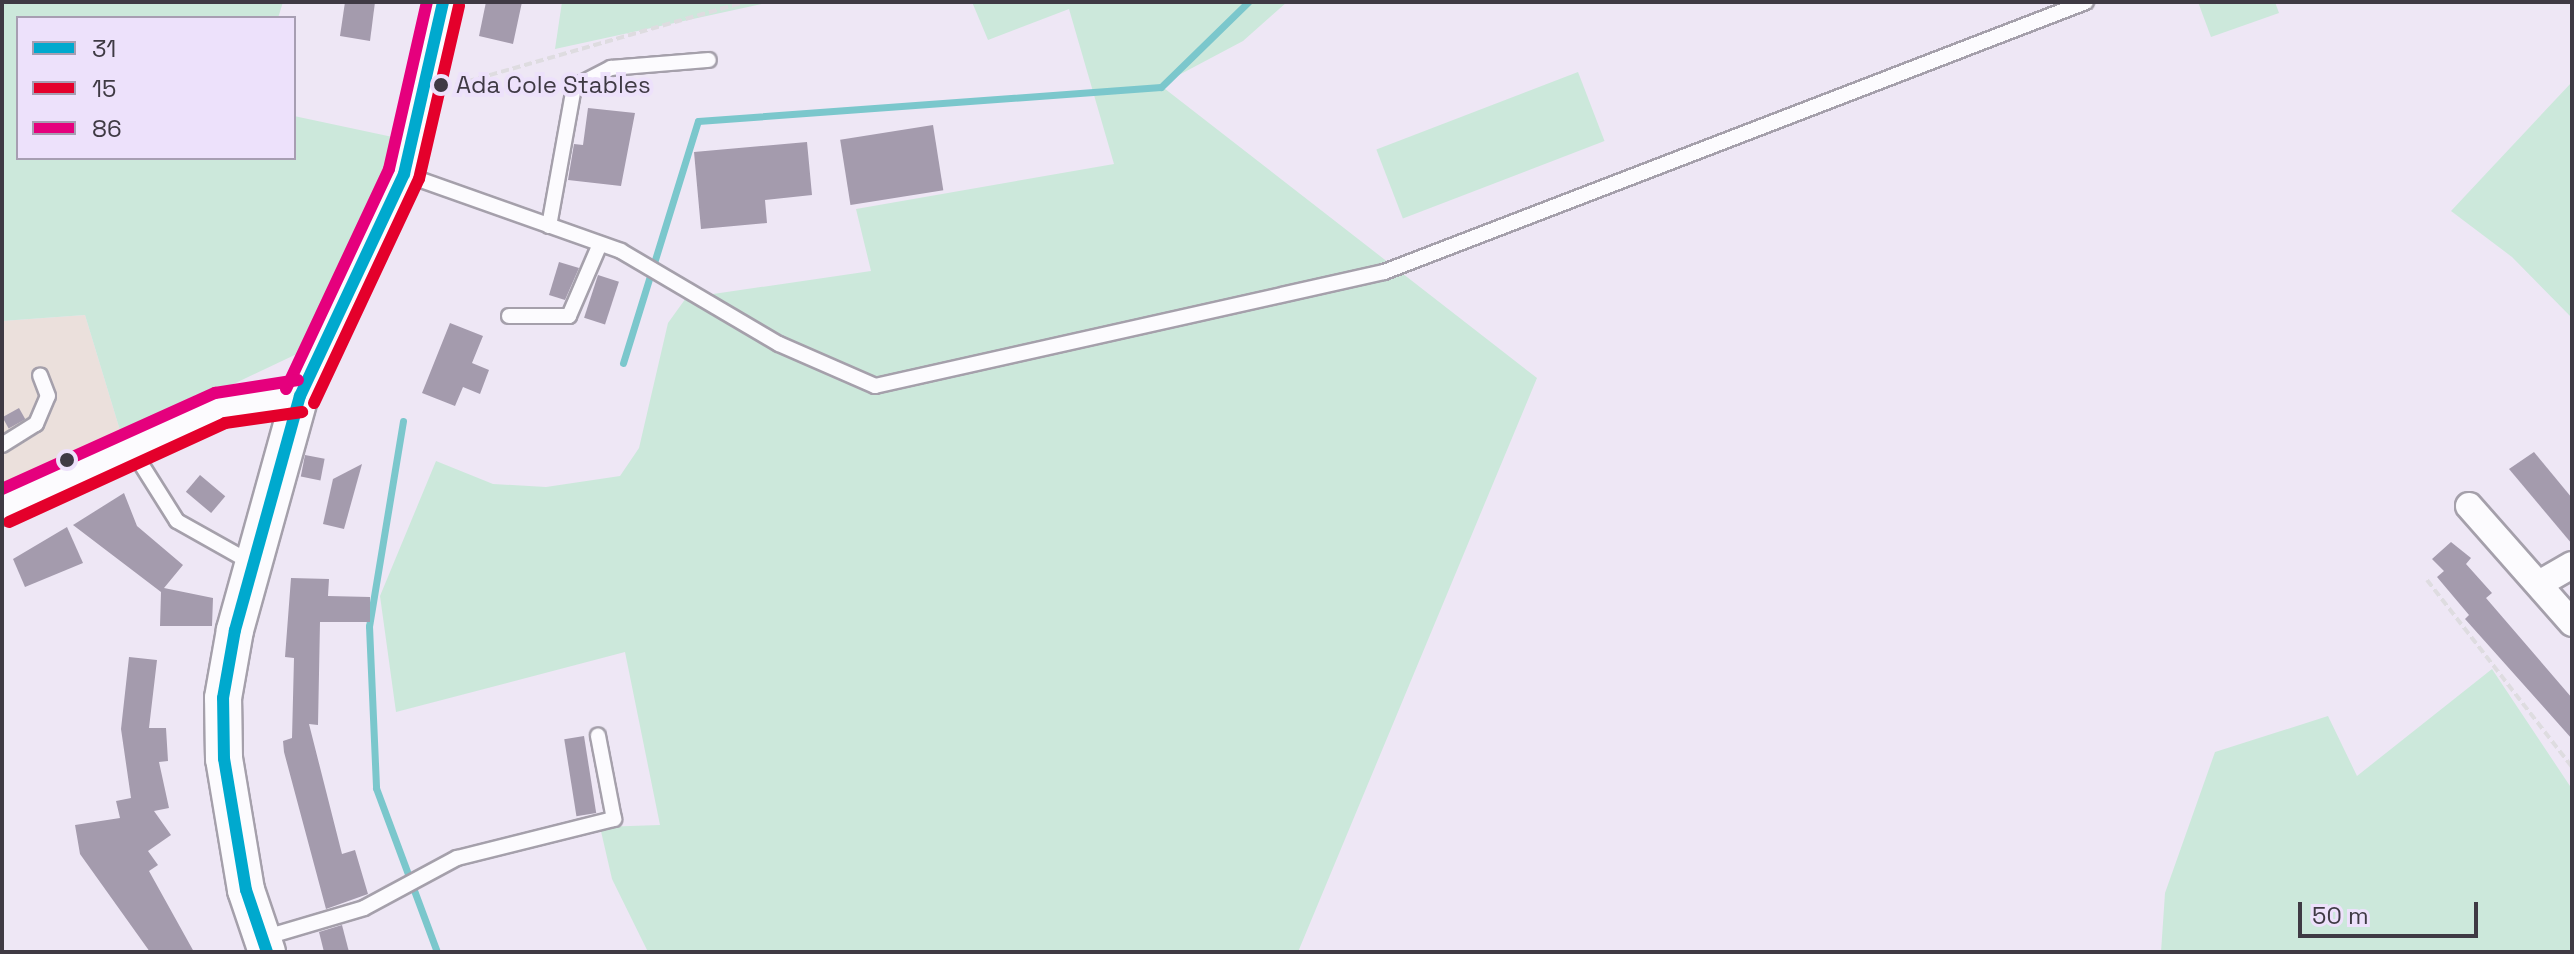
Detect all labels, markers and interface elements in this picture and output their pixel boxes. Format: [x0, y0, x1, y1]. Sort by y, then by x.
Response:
legend [16, 16, 296, 160]
text: 31 [92, 33, 116, 64]
place label: Ada Cole Stables [456, 71, 651, 99]
text: 15 [92, 73, 116, 104]
marker: Ada Cole Stables [433, 77, 449, 93]
text: 86 [92, 113, 122, 144]
unlabelled marker [59, 452, 75, 468]
scale bar [2302, 886, 2482, 936]
text: 50 m [2312, 900, 2369, 931]

